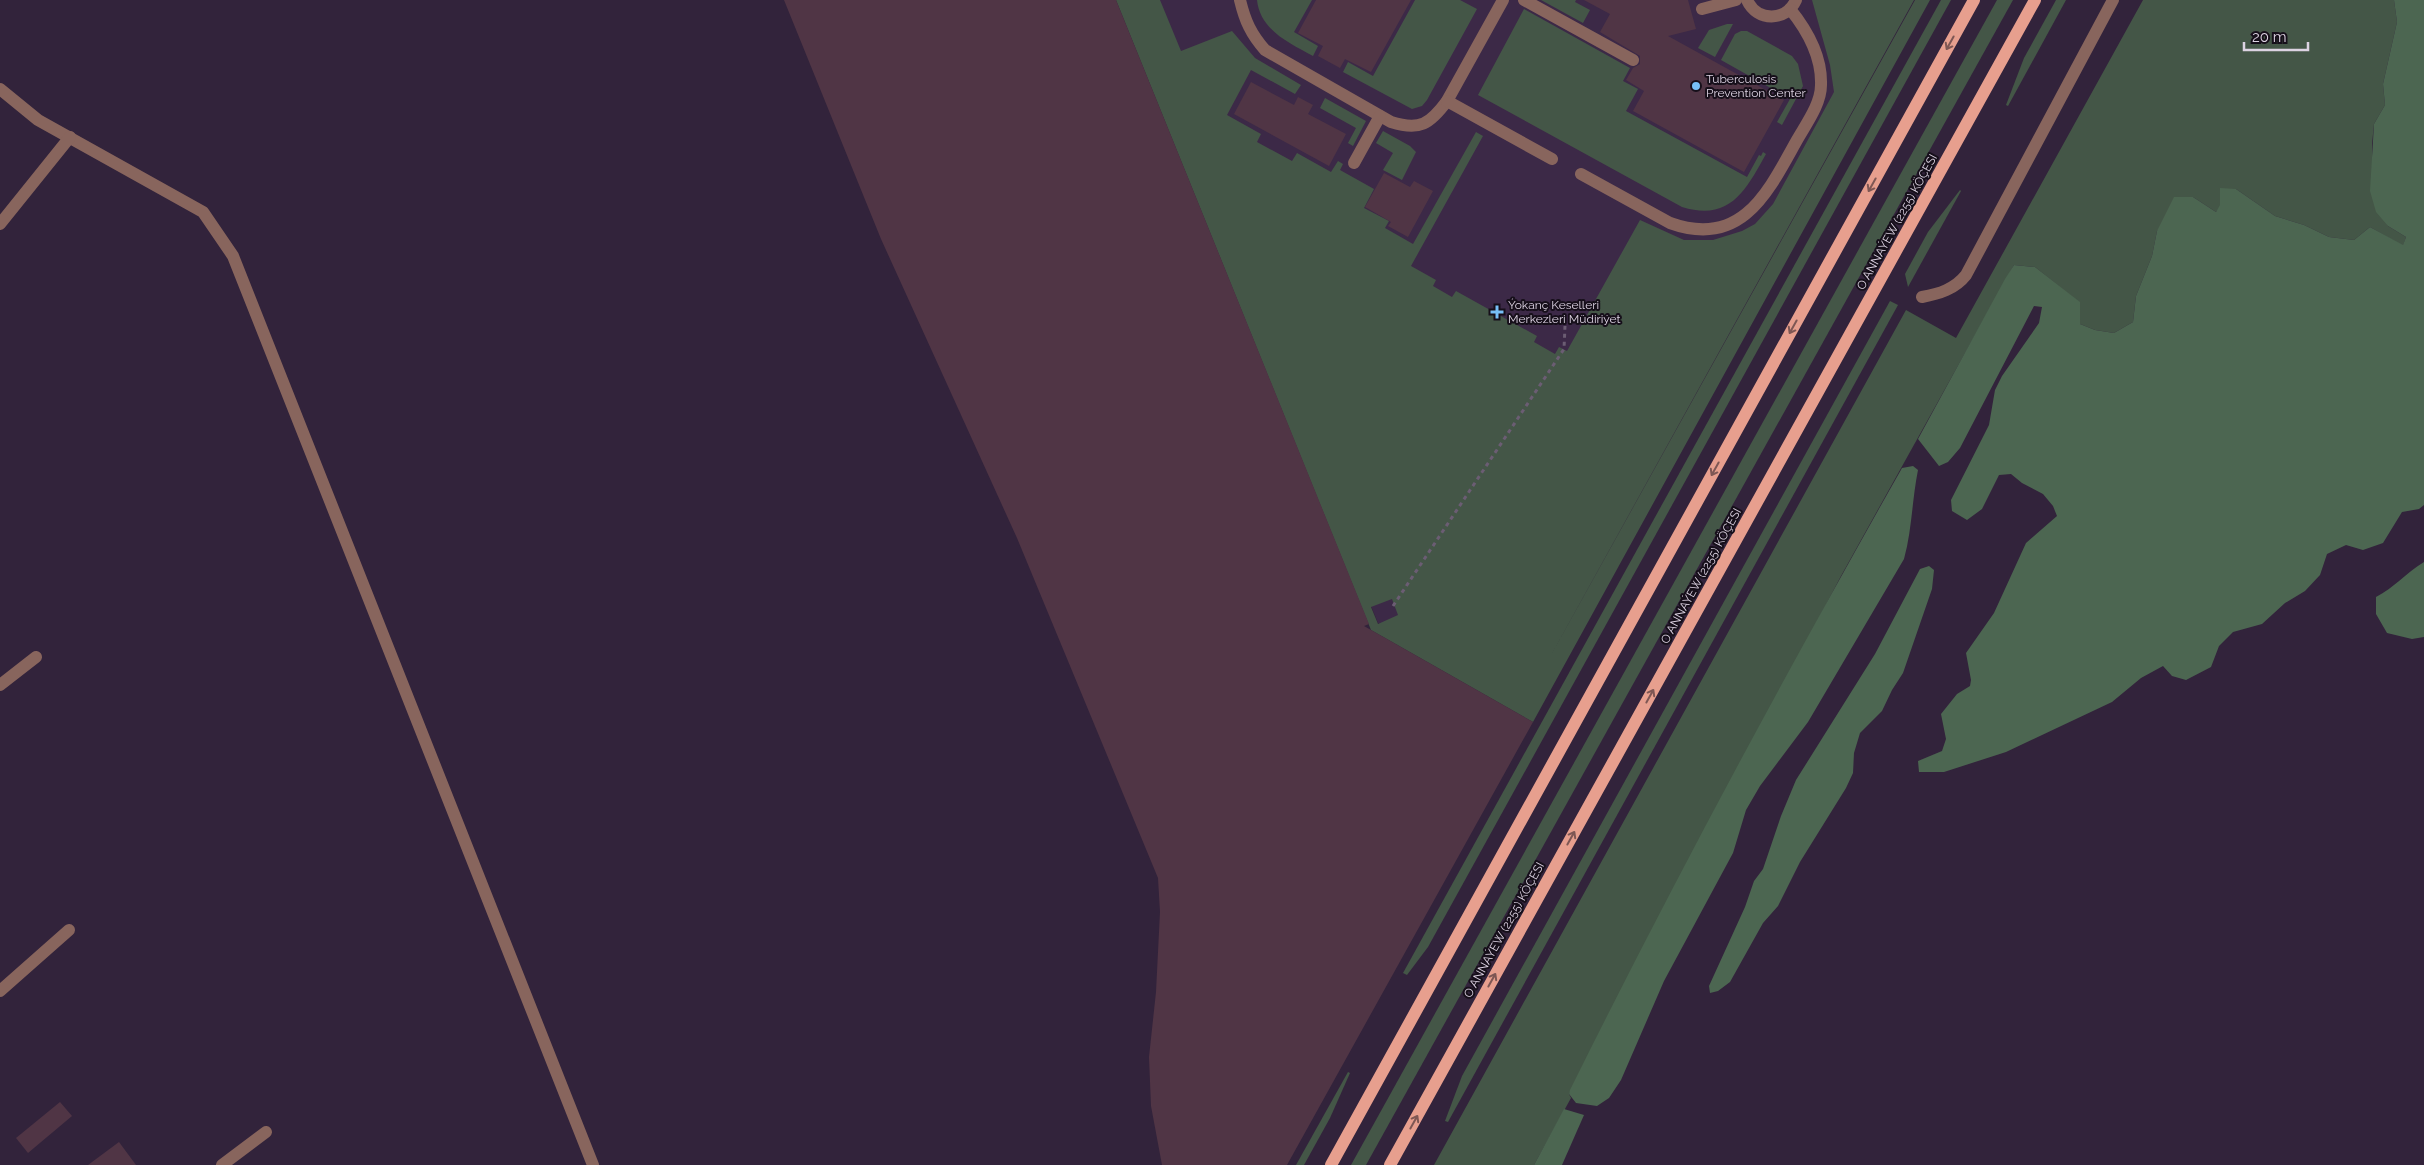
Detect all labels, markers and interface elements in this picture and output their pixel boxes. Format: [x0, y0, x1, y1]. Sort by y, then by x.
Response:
scale bar [2244, 20, 2308, 52]
text: 20 m [2252, 28, 2287, 46]
one-way arrow [1945, 35, 1955, 49]
place label: Tuberculosis Prevention Center [1706, 72, 1807, 100]
marker: Tuberculosis Prevention Center [1690, 80, 1702, 92]
street label: O ANNAÝEW (2255) KÖÇESI [1854, 152, 1940, 292]
one-way arrow [1867, 177, 1876, 192]
place label: Ýokanç Keselleri Merkezleri Müdiriýet [1508, 298, 1621, 326]
marker: Ýokanç Keselleri Merkezleri Müdiriýet [1490, 305, 1504, 319]
one-way arrow [1788, 319, 1798, 334]
one-way arrow [1710, 462, 1720, 477]
street label: O ANNAÝEW (2255) KÖÇESI [1658, 506, 1744, 646]
one-way arrow [1646, 689, 1655, 704]
one-way arrow [1567, 831, 1576, 846]
street label: O ANNAÝEW (2255) KÖÇESI [1461, 860, 1547, 1000]
one-way arrow [1488, 974, 1498, 988]
one-way arrow [1409, 1116, 1419, 1130]

